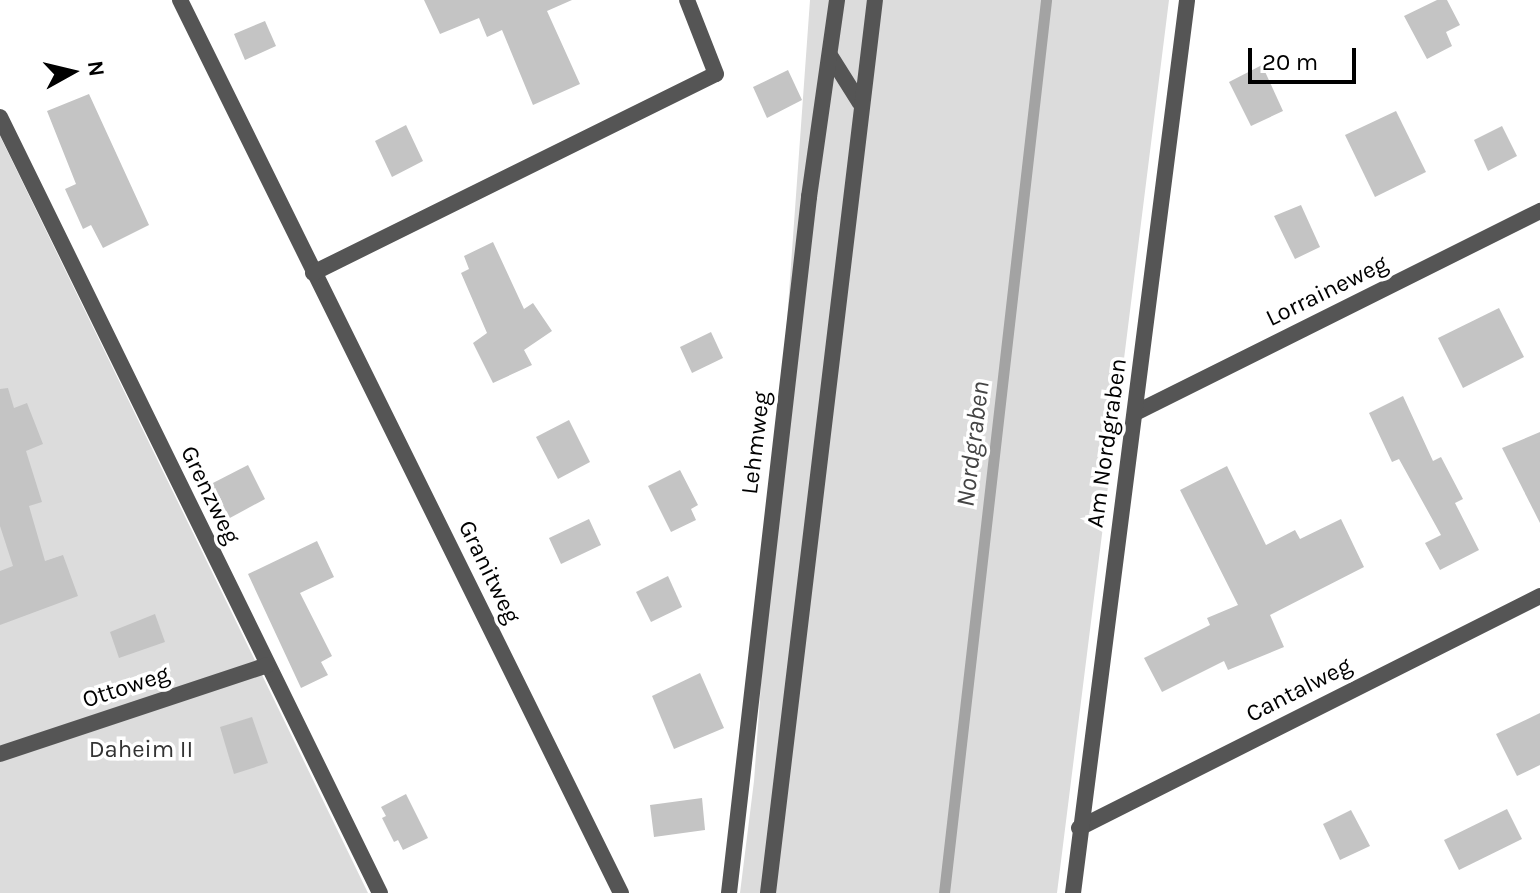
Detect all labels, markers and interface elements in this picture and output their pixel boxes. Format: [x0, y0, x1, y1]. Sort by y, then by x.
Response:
north arrow [32, 32, 112, 112]
scale bar [1252, 32, 1360, 82]
text: 20 m [1262, 48, 1318, 76]
text: N [82, 59, 110, 78]
street label: Lorraineweg [1261, 249, 1393, 333]
street label: Am Nordgraben [1081, 356, 1133, 530]
water label: Nordgraben [950, 379, 996, 509]
street label: Lehmweg [735, 390, 777, 496]
street label: Grenzweg [174, 441, 246, 549]
street label: Granitweg [452, 516, 526, 628]
street label: Cantalweg [1241, 651, 1357, 729]
street label: Ottoweg [79, 659, 173, 715]
park label: Daheim II [89, 736, 193, 764]

